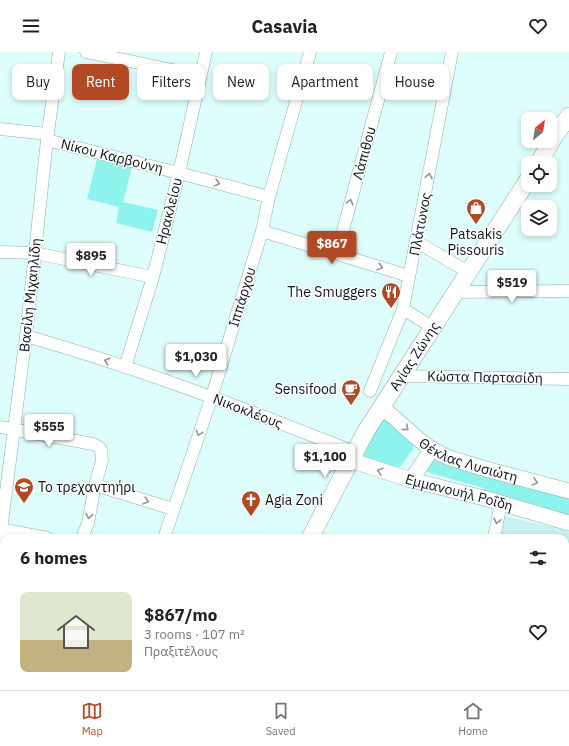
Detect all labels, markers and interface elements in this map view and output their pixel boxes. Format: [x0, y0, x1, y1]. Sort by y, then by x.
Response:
icon: menu [20, 15, 42, 37]
text: Casavia [251, 15, 318, 38]
icon: heart [527, 15, 549, 37]
chip: Buy [12, 64, 64, 100]
chip: Rent [72, 64, 129, 100]
chip: Filters [137, 64, 205, 100]
chip: New [213, 64, 269, 100]
chip: Apartment [277, 64, 373, 100]
chip: House [381, 64, 449, 100]
north arrow [521, 112, 557, 148]
map controls [521, 112, 557, 236]
street label: Λάπιθου [348, 124, 380, 182]
street label: Νίκου Καρβούνη [59, 135, 165, 177]
button: locate [521, 156, 557, 192]
one-way arrow [424, 173, 433, 179]
street label: Ηρακλείου [152, 176, 186, 246]
one-way arrow [213, 178, 220, 187]
street label: Πλάτωνος [405, 191, 435, 257]
shop icon: Patsakis Pissouris [465, 197, 487, 225]
one-way arrow [346, 199, 354, 206]
button: layers [521, 200, 557, 236]
place label: Patsakis Pissouris [448, 225, 505, 259]
pin: $867 [308, 231, 356, 265]
text: $867 [316, 235, 348, 252]
street label: Βασίλη Μιχαηλίδη [15, 237, 45, 353]
pin: $895 [67, 243, 115, 277]
text: $895 [75, 247, 107, 264]
one-way arrow [376, 262, 383, 271]
street label: Ιππάρχου [224, 265, 260, 329]
pin: $519 [488, 270, 536, 304]
text: $519 [496, 274, 528, 291]
restaurant icon: The Smuggers [380, 281, 402, 309]
place label: The Smuggers [287, 283, 377, 301]
street label: Αγίας Ζώνης [385, 318, 444, 394]
pin: $1,030 [163, 344, 229, 378]
text: $1,030 [174, 348, 218, 365]
one-way arrow [104, 358, 111, 366]
street label: Κώστα Παρτασίδη [427, 367, 543, 387]
cafe icon: Sensifood [340, 378, 362, 406]
place label: Sensifood [275, 380, 337, 398]
street label: Νικοκλέους [211, 389, 286, 433]
pin: $555 [25, 414, 73, 448]
text: $555 [33, 418, 65, 435]
one-way arrow [401, 424, 408, 431]
one-way arrow [195, 430, 204, 437]
street label: Θέκλας Λυσιώτη [415, 434, 520, 486]
pin: $1,100 [292, 444, 358, 478]
text: $1,100 [303, 448, 347, 465]
one-way arrow [377, 467, 384, 476]
street label: Εμμανουήλ Ροΐδη [403, 470, 515, 515]
school or university icon: Το τρεχαντηήρι [13, 476, 35, 504]
place label: Το τρεχαντηήρι [38, 478, 135, 496]
one-way arrow [532, 478, 538, 486]
church icon: Agia Zoni [240, 489, 262, 517]
place label: Agia Zoni [265, 491, 323, 509]
one-way arrow [142, 496, 149, 505]
one-way arrow [85, 512, 94, 519]
one-way arrow [494, 517, 502, 524]
text: 6 homes [20, 547, 87, 569]
icon: filters [527, 547, 549, 569]
text: $867/mo [144, 604, 217, 626]
icon: home [52, 608, 100, 656]
icon: heart [527, 621, 549, 643]
text: 3 rooms · 107 m² [144, 626, 245, 643]
text: Πραξιτέλους [144, 643, 218, 660]
tab: Map [81, 700, 103, 738]
tab: Saved [266, 700, 296, 738]
tab: Home [458, 700, 488, 738]

